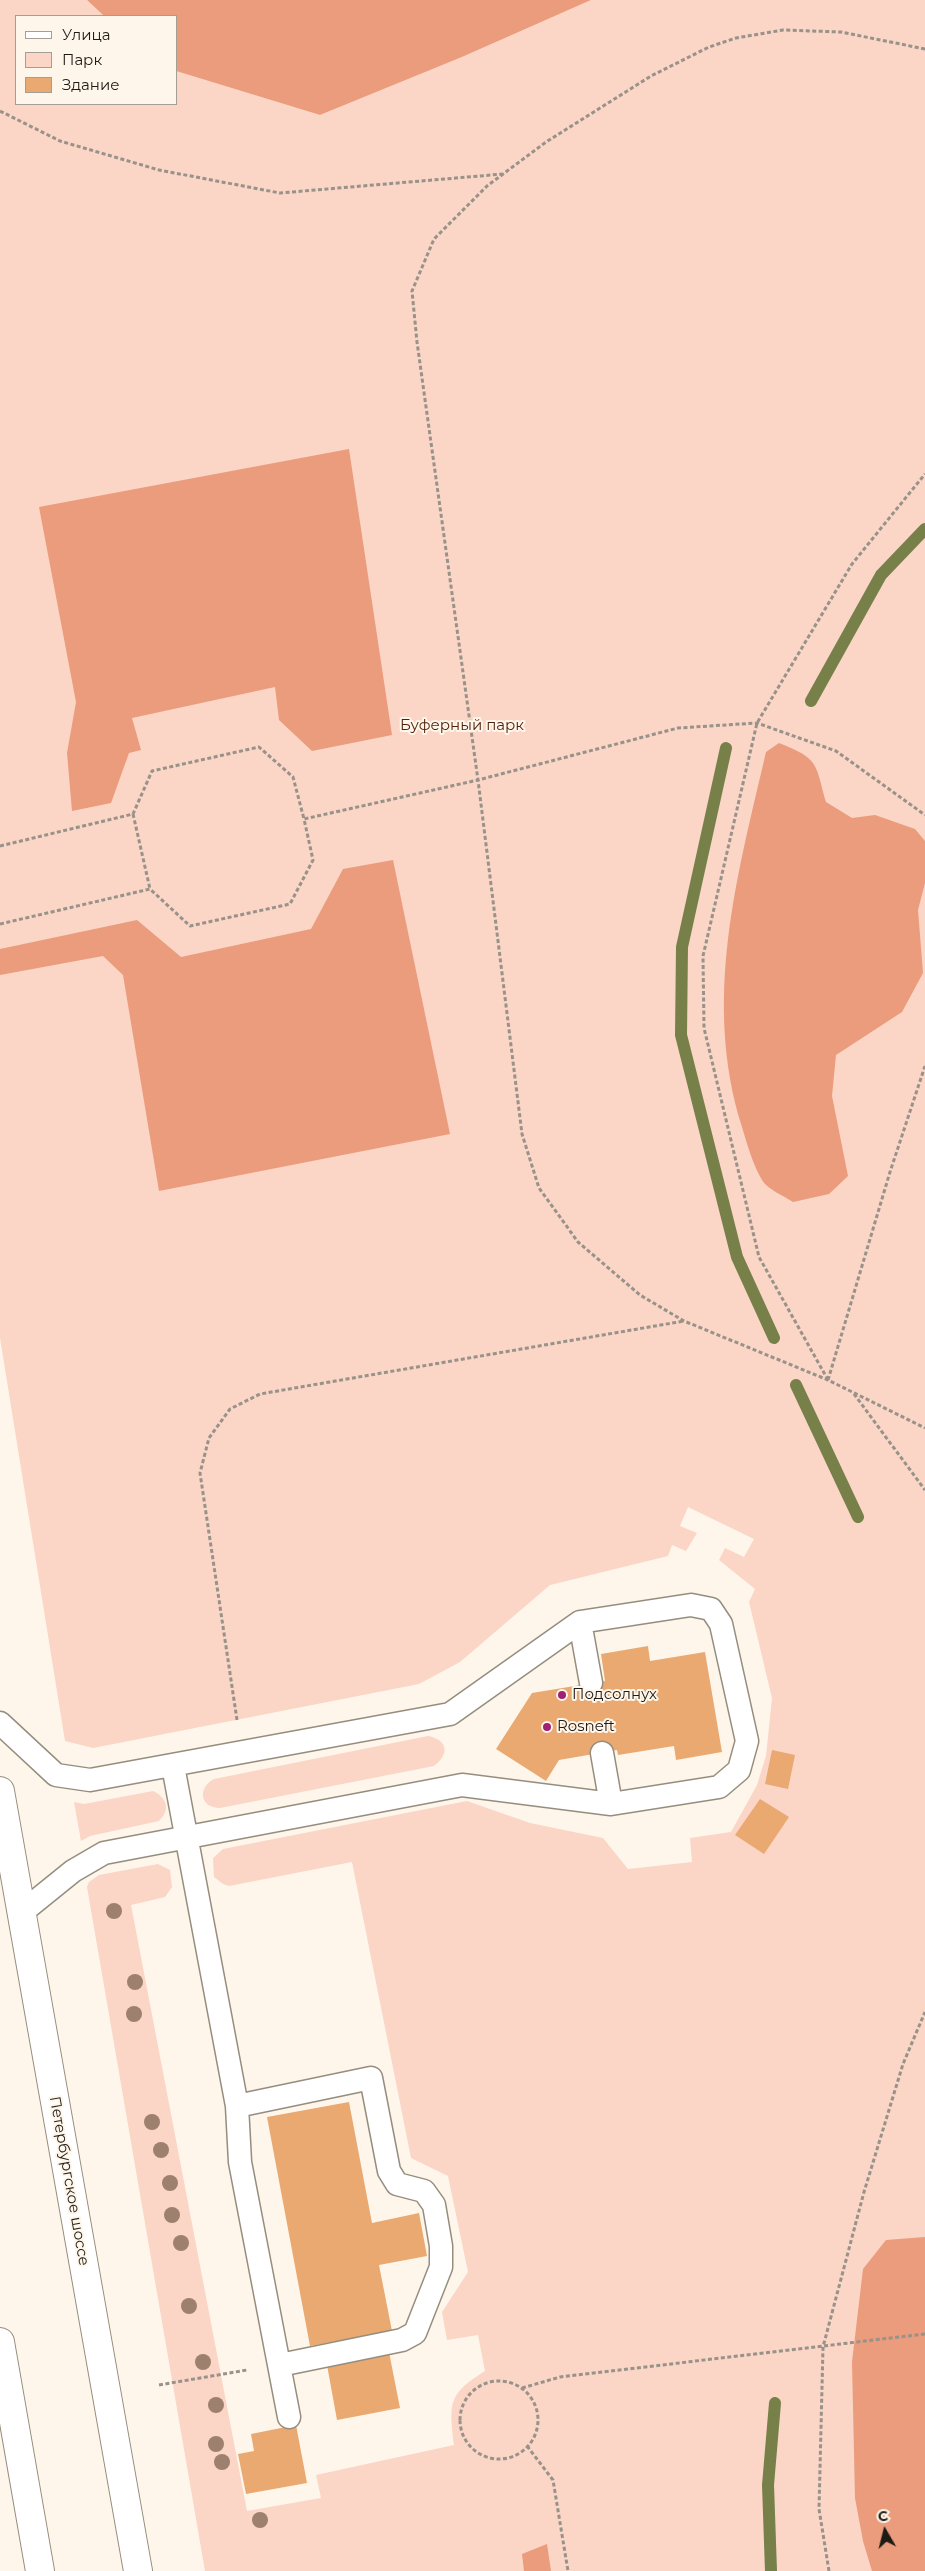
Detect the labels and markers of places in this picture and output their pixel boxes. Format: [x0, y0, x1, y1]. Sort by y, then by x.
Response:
place label: Подсолнух [572, 1686, 657, 1704]
marker: Подсолнух [556, 1689, 568, 1701]
place label: Rosneft [557, 1718, 615, 1736]
marker: Rosneft [541, 1721, 553, 1733]

